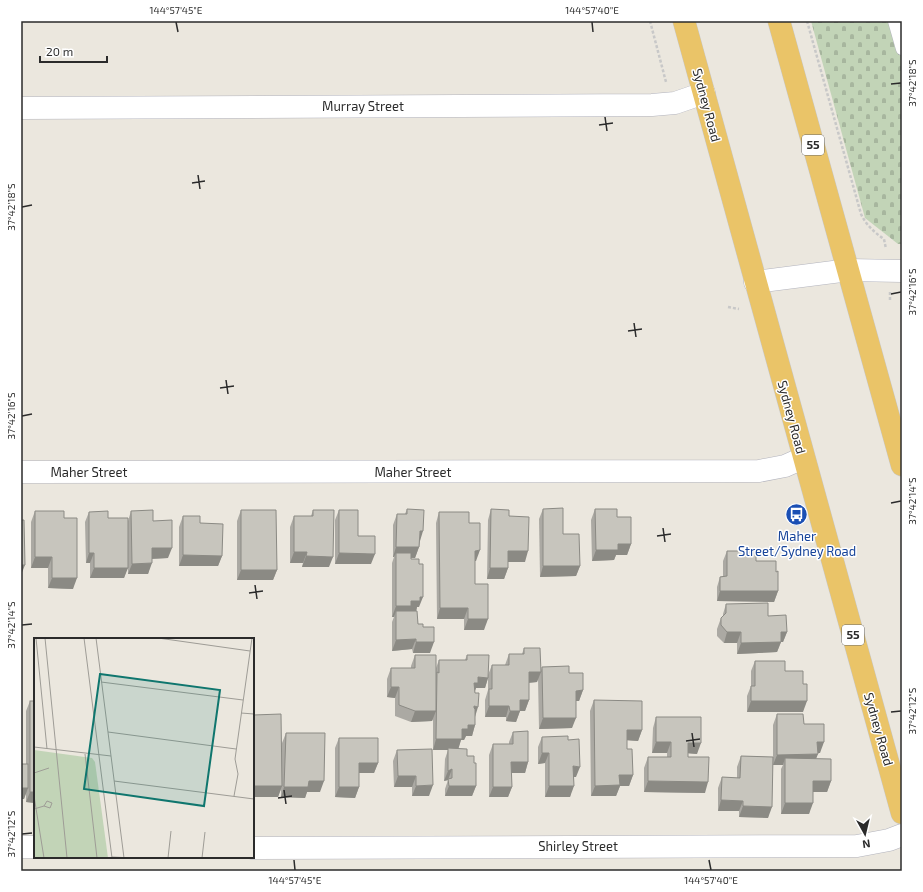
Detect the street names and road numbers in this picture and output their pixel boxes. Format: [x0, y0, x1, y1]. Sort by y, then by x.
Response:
street label: Sydney Road [690, 67, 724, 143]
street label: Murray Street [322, 98, 404, 114]
road number: 55 [802, 135, 824, 155]
street label: Sydney Road [775, 379, 809, 455]
street label: Maher Street [50, 464, 128, 480]
street label: Maher Street [374, 464, 452, 480]
road number: 55 [842, 625, 864, 645]
street label: Sydney Road [861, 691, 897, 767]
street label: Shirley Street [538, 838, 618, 854]

